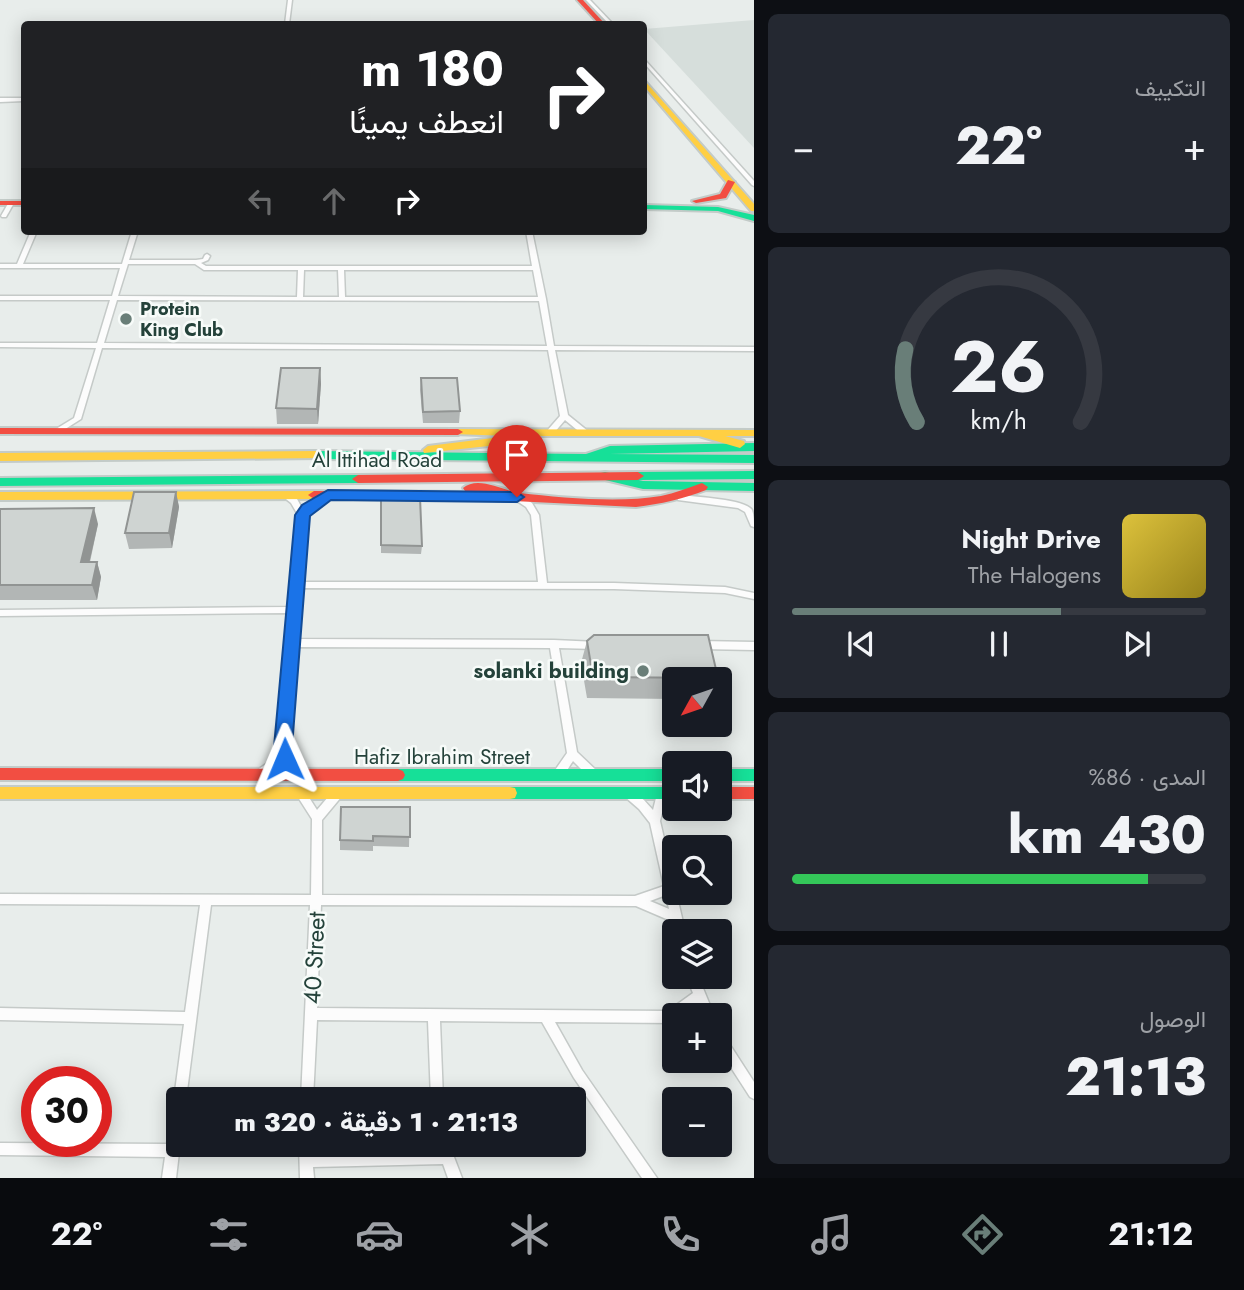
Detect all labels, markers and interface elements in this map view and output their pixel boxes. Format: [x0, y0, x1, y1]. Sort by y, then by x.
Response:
text: 180 m [361, 34, 504, 104]
icon: right [528, 49, 619, 140]
text: التكييف [1135, 71, 1206, 105]
text: انعطف يمينًا [349, 99, 504, 145]
text: 22° [955, 108, 1042, 184]
text: − [792, 119, 814, 174]
text: + [1183, 119, 1206, 174]
icon: left [242, 182, 280, 220]
icon: ahead [315, 182, 353, 220]
icon: right [388, 182, 426, 220]
place label: Protein King Club [140, 296, 223, 343]
marker: Protein King Club [118, 311, 134, 327]
text: 26 [951, 315, 1047, 420]
text: km/h [971, 402, 1027, 438]
pin [487, 425, 547, 497]
icon: arrive [498, 436, 536, 474]
street label: Al Ittihad Road [312, 445, 442, 475]
text: Night Drive [961, 520, 1101, 558]
text: The Halogens [968, 558, 1101, 592]
icon: previous [842, 625, 880, 663]
icon: pause [980, 625, 1018, 663]
icon: next [1118, 625, 1156, 663]
place label: solanki building [474, 656, 629, 686]
marker: solanki building [635, 663, 651, 679]
north arrow [662, 667, 732, 737]
map controls [662, 667, 732, 1157]
position arrow [248, 722, 322, 796]
street label: Hafiz Ibrahim Street [354, 742, 530, 772]
button: sound [662, 751, 732, 821]
text: المدى · 86% [1089, 760, 1206, 794]
text: 430 km [1008, 797, 1206, 873]
button: search [662, 835, 732, 905]
street label: 40 Street [294, 910, 334, 1005]
button: layers [662, 919, 732, 989]
text: الوصول [1140, 1002, 1206, 1036]
button: + [662, 1003, 732, 1073]
text: 21:13 [1065, 1039, 1206, 1115]
speed limit sign: 30 [21, 1066, 112, 1157]
button: − [662, 1087, 732, 1157]
text: 21:13 · 1 دقيقة · 320 m [234, 1103, 518, 1141]
icon: filters [204, 1210, 253, 1259]
icon: car [355, 1210, 404, 1259]
icon: climate [505, 1210, 554, 1259]
icon: phone [656, 1210, 705, 1259]
icon: music [807, 1210, 856, 1259]
icon: directions [958, 1210, 1007, 1259]
text: 22° [51, 1211, 102, 1257]
text: 21:12 [1108, 1211, 1193, 1257]

